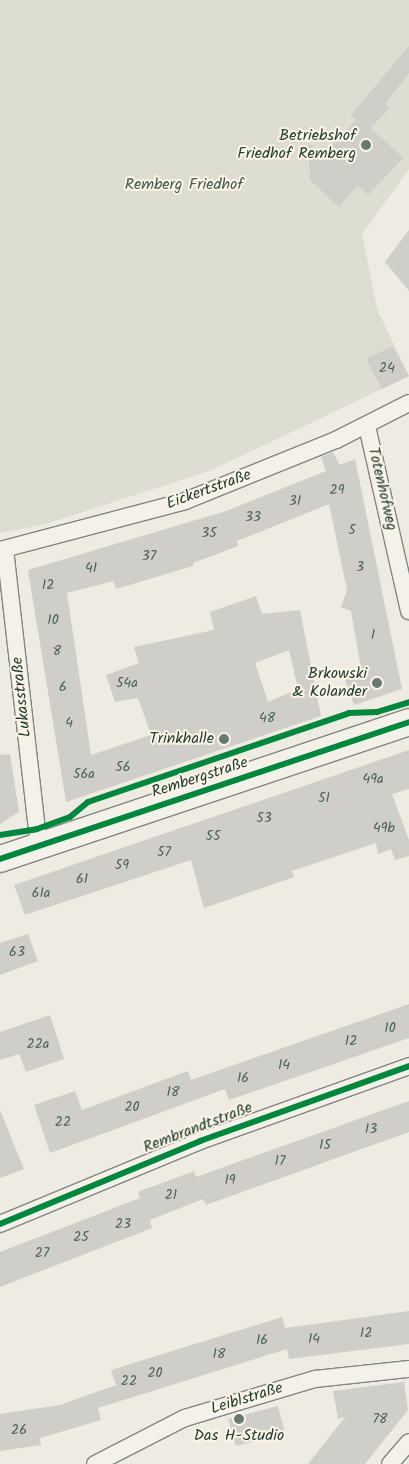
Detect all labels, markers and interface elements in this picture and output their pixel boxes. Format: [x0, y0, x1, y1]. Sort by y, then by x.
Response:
place label: Betriebshof Friedhof Remberg [237, 126, 356, 164]
marker: Betriebshof Friedhof Remberg [360, 139, 372, 151]
park label: Remberg Friedhof [125, 175, 243, 195]
house number: 24 [379, 360, 395, 376]
street label: Totenhofweg [363, 445, 401, 533]
street label: Eickertstraße [164, 466, 254, 514]
house number: 29 [330, 482, 344, 498]
house number: 31 [289, 493, 301, 509]
house number: 33 [245, 509, 261, 525]
house number: 5 [348, 522, 356, 538]
house number: 35 [201, 525, 217, 541]
house number: 37 [142, 548, 156, 564]
house number: 3 [356, 559, 364, 575]
house number: 41 [85, 560, 97, 576]
house number: 12 [42, 577, 54, 593]
house number: 10 [47, 612, 59, 628]
house number: 1 [371, 627, 375, 643]
house number: 8 [53, 643, 61, 659]
street label: Lukasstraße [8, 656, 36, 738]
place label: Brkowski & Kolander [292, 664, 367, 702]
house number: 54a [116, 675, 138, 691]
marker: Brkowski & Kolander [371, 677, 383, 689]
house number: 6 [59, 679, 67, 695]
house number: 48 [259, 710, 275, 726]
house number: 4 [65, 715, 73, 731]
place label: Trinkhalle [149, 729, 214, 749]
marker: Trinkhalle [218, 733, 230, 745]
street label: Rembergstraße [149, 753, 251, 803]
house number: 56 [115, 759, 131, 775]
house number: 56a [73, 766, 95, 782]
house number: 49a [362, 771, 384, 787]
house number: 51 [318, 790, 330, 806]
house number: 53 [256, 810, 272, 826]
house number: 49b [373, 820, 395, 836]
house number: 55 [205, 828, 221, 844]
house number: 57 [157, 844, 171, 860]
house number: 59 [115, 857, 129, 873]
house number: 61 [76, 871, 88, 887]
house number: 61a [32, 885, 50, 901]
house number: 63 [9, 944, 25, 960]
house number: 10 [384, 1020, 396, 1036]
house number: 12 [345, 1033, 357, 1049]
house number: 22a [27, 1036, 49, 1052]
house number: 14 [278, 1057, 290, 1073]
house number: 16 [237, 1070, 249, 1086]
house number: 18 [167, 1084, 179, 1100]
street label: Rembrandtstraße [141, 1098, 255, 1158]
house number: 20 [124, 1099, 140, 1115]
house number: 22 [55, 1114, 71, 1130]
house number: 13 [365, 1121, 377, 1137]
house number: 15 [319, 1137, 331, 1153]
house number: 17 [275, 1153, 285, 1169]
house number: 19 [224, 1172, 236, 1188]
house number: 21 [165, 1187, 177, 1203]
house number: 23 [115, 1216, 131, 1232]
house number: 25 [73, 1229, 89, 1245]
house number: 27 [35, 1245, 49, 1261]
house number: 12 [360, 1325, 372, 1341]
house number: 14 [308, 1331, 320, 1347]
house number: 16 [256, 1332, 268, 1348]
house number: 18 [213, 1346, 225, 1362]
house number: 20 [147, 1365, 163, 1381]
house number: 22 [121, 1373, 137, 1389]
street label: Leiblstraße [209, 1379, 285, 1419]
house number: 78 [373, 1411, 387, 1427]
marker: Das H-Studio [233, 1413, 245, 1425]
house number: 26 [11, 1422, 27, 1438]
place label: Das H-Studio [194, 1426, 284, 1446]

